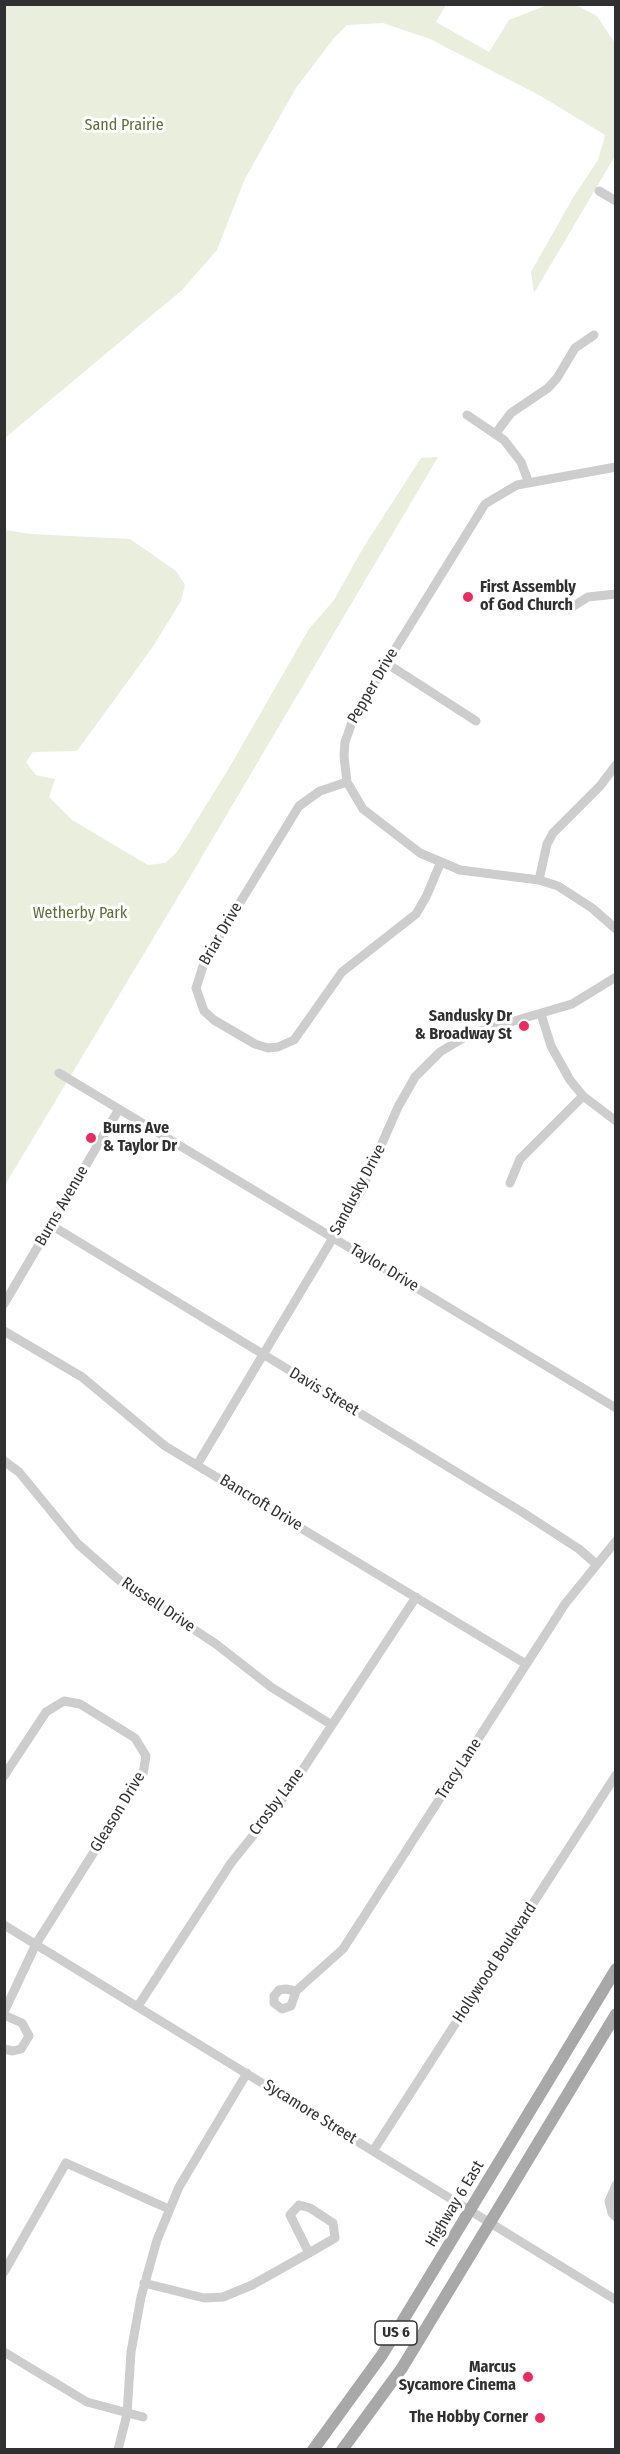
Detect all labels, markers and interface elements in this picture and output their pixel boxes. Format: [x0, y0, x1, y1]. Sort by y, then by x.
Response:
park label: Sand Prairie [84, 116, 164, 136]
place label: First Assembly of God Church [480, 578, 576, 616]
marker: First Assembly of God Church [461, 590, 475, 604]
street label: Pepper Drive [344, 645, 402, 727]
street label: Briar Drive [195, 899, 247, 969]
park label: Wetherby Park [33, 904, 127, 924]
place label: Sandusky Dr & Broadway St [415, 1007, 512, 1045]
marker: Sandusky Dr & Broadway St [517, 1019, 531, 1033]
place label: Burns Ave & Taylor Dr [103, 1119, 177, 1157]
marker: Burns Ave & Taylor Dr [84, 1131, 98, 1145]
street label: Sandusky Drive [326, 1141, 390, 1239]
street label: Burns Avenue [31, 1162, 93, 1250]
street label: Taylor Drive [346, 1240, 422, 1296]
street label: Davis Street [286, 1364, 362, 1420]
street label: Bancroft Drive [216, 1471, 306, 1535]
street label: Russell Drive [118, 1573, 198, 1637]
street label: Tracy Lane [432, 1735, 486, 1803]
street label: Crosby Lane [246, 1765, 308, 1839]
street label: Gleason Drive [87, 1768, 149, 1856]
street label: Hollywood Boulevard [449, 1899, 541, 2027]
street label: Sycamore Street [260, 2076, 360, 2148]
street label: Highway 6 East [422, 2157, 488, 2251]
road number: US 6 [375, 2321, 417, 2345]
place label: Marcus Sycamore Cinema [399, 2358, 516, 2396]
marker: Marcus Sycamore Cinema [521, 2370, 535, 2384]
place label: The Hobby Corner [409, 2408, 528, 2428]
marker: The Hobby Corner [533, 2411, 547, 2425]

